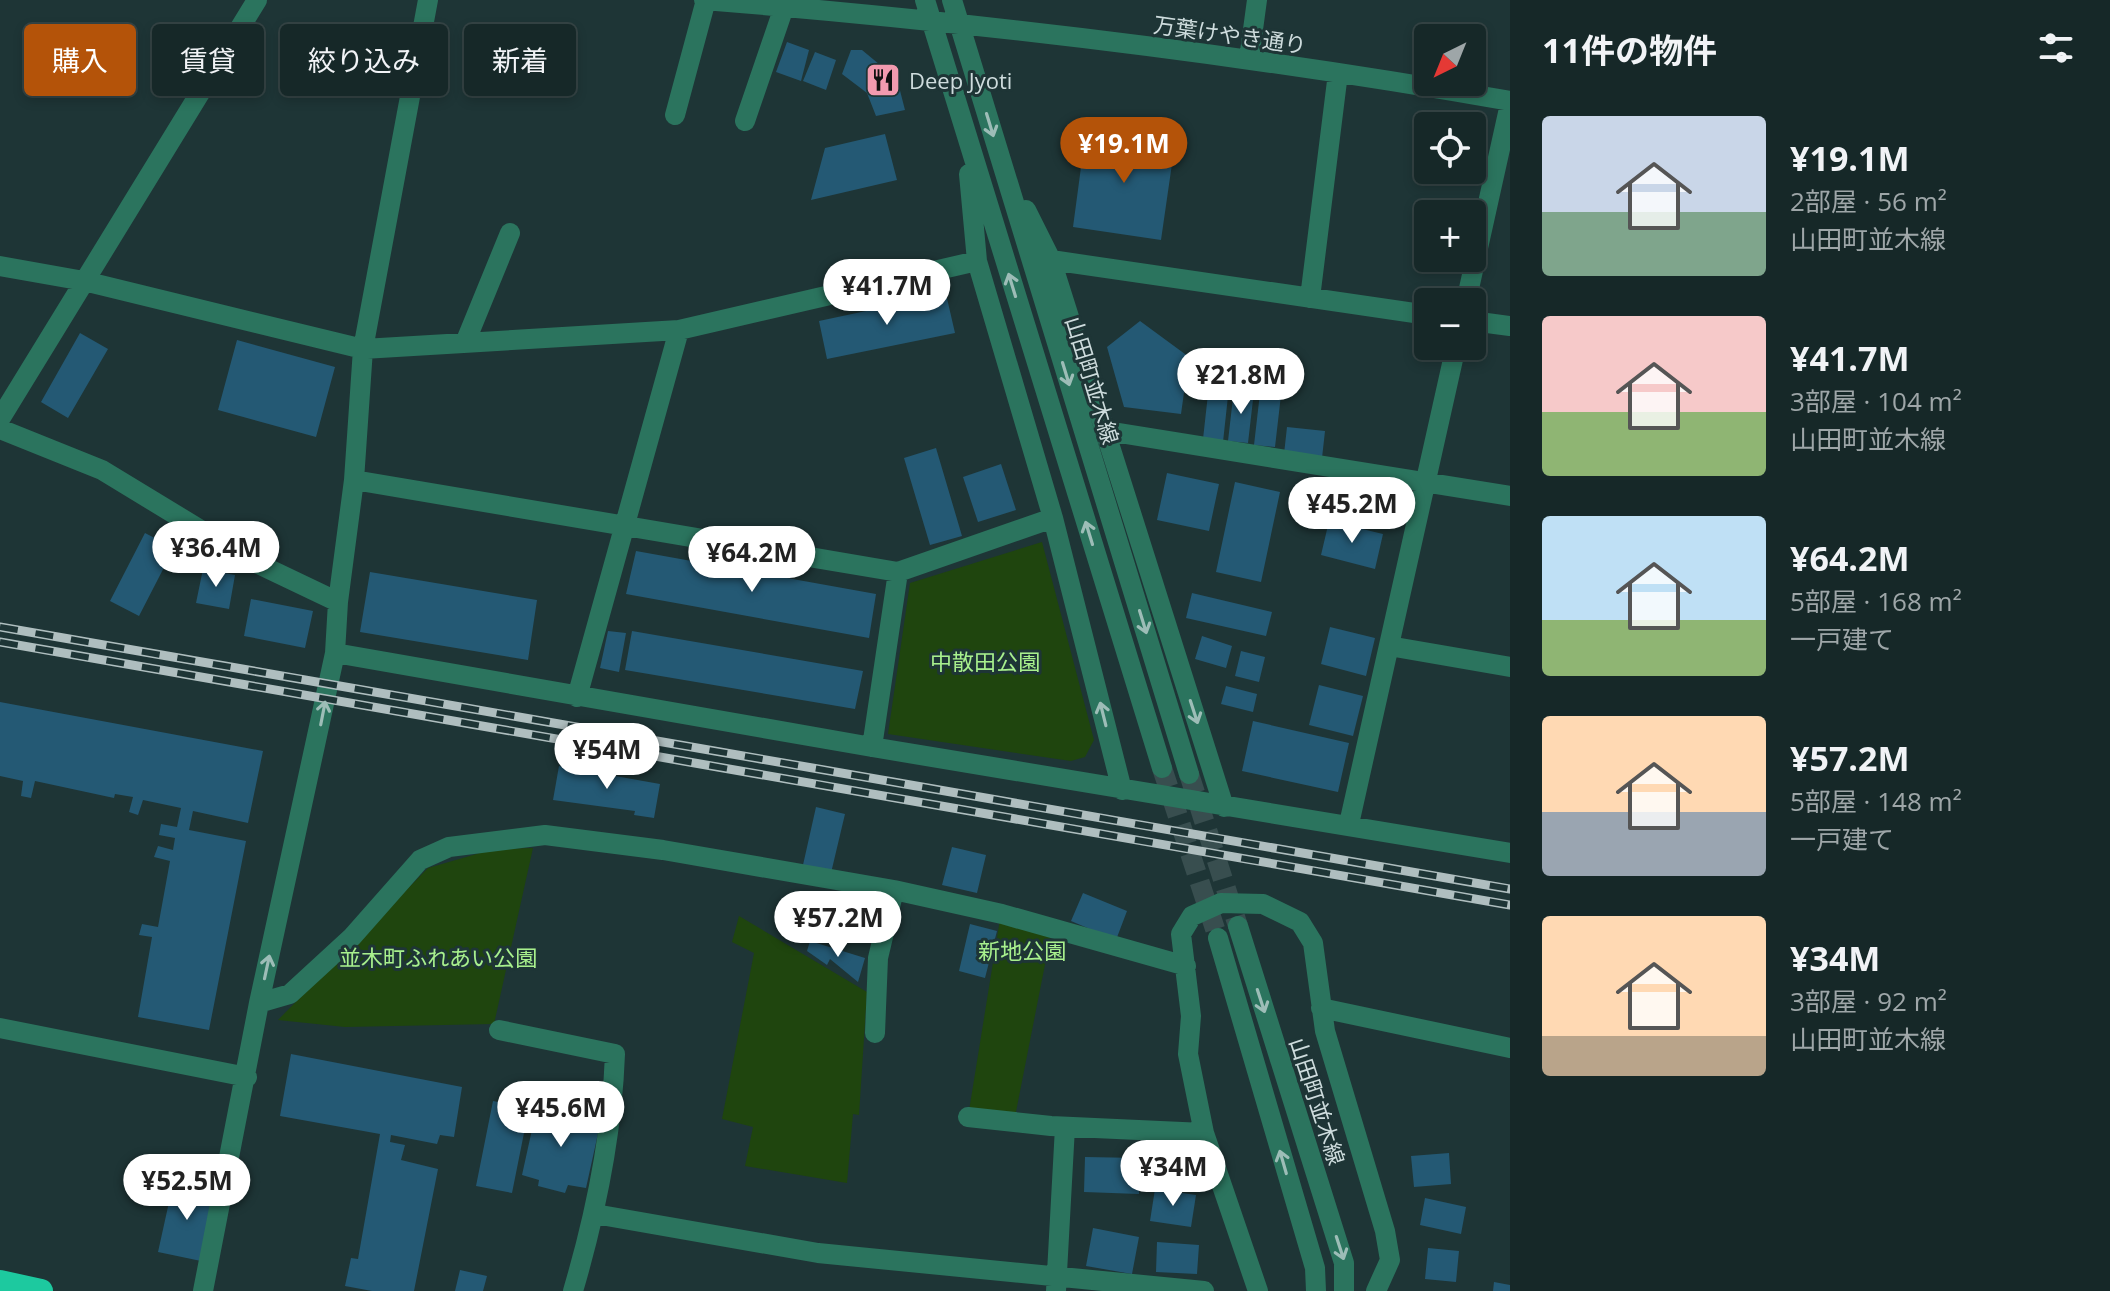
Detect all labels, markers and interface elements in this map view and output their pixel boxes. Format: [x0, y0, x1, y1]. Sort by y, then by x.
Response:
street label: 万葉けやき通り [1152, 8, 1308, 60]
chip: 購入 [24, 24, 136, 96]
chip: 賃貸 [152, 24, 264, 96]
chip: 絞り込み [280, 24, 448, 96]
chip: 新着 [464, 24, 576, 96]
north arrow [1414, 24, 1486, 96]
map controls [1414, 24, 1486, 360]
icon: filters [2034, 26, 2078, 70]
text: 11件の物件 [1542, 27, 1717, 73]
restaurant icon: Deep Jyoti [864, 61, 902, 99]
place label: Deep Jyoti [909, 65, 1012, 95]
one-way arrow [983, 112, 998, 138]
button: locate [1414, 112, 1486, 184]
pin: ¥19.1M [1059, 117, 1189, 185]
text: ¥19.1M [1078, 125, 1170, 161]
text: ¥19.1M [1790, 135, 1910, 181]
icon: home [1606, 148, 1702, 244]
text: 2部屋 · 56 m² [1790, 183, 1947, 219]
button: + [1414, 200, 1486, 272]
text: 山田町並木線 [1790, 221, 1946, 257]
pin: ¥41.7M [822, 259, 952, 327]
text: ¥41.7M [841, 267, 933, 303]
one-way arrow [1004, 273, 1019, 298]
button: − [1414, 288, 1486, 360]
street label: 山田町並木線 [1059, 312, 1127, 448]
text: ¥41.7M [1790, 335, 1910, 381]
pin: ¥21.8M [1176, 348, 1306, 416]
icon: home [1606, 348, 1702, 444]
text: ¥21.8M [1195, 356, 1287, 392]
one-way arrow [1059, 360, 1074, 386]
text: 3部屋 · 104 m² [1790, 383, 1962, 419]
text: 山田町並木線 [1790, 421, 1946, 457]
pin: ¥45.2M [1287, 477, 1417, 545]
text: ¥45.2M [1306, 485, 1398, 521]
pin: ¥36.4M [151, 521, 281, 589]
one-way arrow [1081, 521, 1096, 546]
pin: ¥64.2M [687, 526, 817, 594]
text: ¥36.4M [170, 529, 262, 565]
text: ¥64.2M [706, 534, 798, 570]
text: ¥64.2M [1790, 535, 1910, 581]
icon: home [1606, 548, 1702, 644]
text: 5部屋 · 168 m² [1790, 583, 1962, 619]
one-way arrow [1136, 610, 1151, 635]
text: 一戸建て [1790, 621, 1894, 657]
park label: 中散田公園 [930, 646, 1040, 676]
one-way arrow [1188, 699, 1203, 724]
one-way arrow [316, 701, 331, 727]
one-way arrow [1095, 701, 1110, 727]
pin: ¥54M [560, 723, 654, 791]
text: ¥54M [572, 731, 642, 767]
text: ¥57.2M [1790, 735, 1910, 781]
icon: home [1606, 748, 1702, 844]
text: 5部屋 · 148 m² [1790, 783, 1962, 819]
text: 一戸建て [1790, 821, 1894, 857]
pin: ¥57.2M [773, 891, 903, 959]
text: ¥57.2M [792, 899, 884, 935]
park label: 新地公園 [978, 935, 1066, 965]
text: ¥34M [1790, 935, 1880, 981]
park label: 並木町ふれあい公園 [339, 942, 537, 972]
icon: home [1606, 948, 1702, 1044]
one-way arrow [260, 955, 275, 981]
text: 3部屋 · 92 m² [1790, 983, 1947, 1019]
one-way arrow [1254, 987, 1269, 1013]
text: 山田町並木線 [1790, 1021, 1946, 1057]
street label: 山田町並木線 [1283, 1034, 1353, 1168]
pin: ¥45.6M [496, 1081, 626, 1149]
text: ¥45.6M [515, 1089, 607, 1125]
pin: ¥34M [1126, 1140, 1220, 1208]
text: ¥34M [1138, 1148, 1208, 1184]
one-way arrow [1275, 1149, 1290, 1175]
pin: ¥52.5M [122, 1154, 252, 1222]
text: ¥52.5M [141, 1162, 233, 1198]
one-way arrow [1333, 1235, 1348, 1261]

